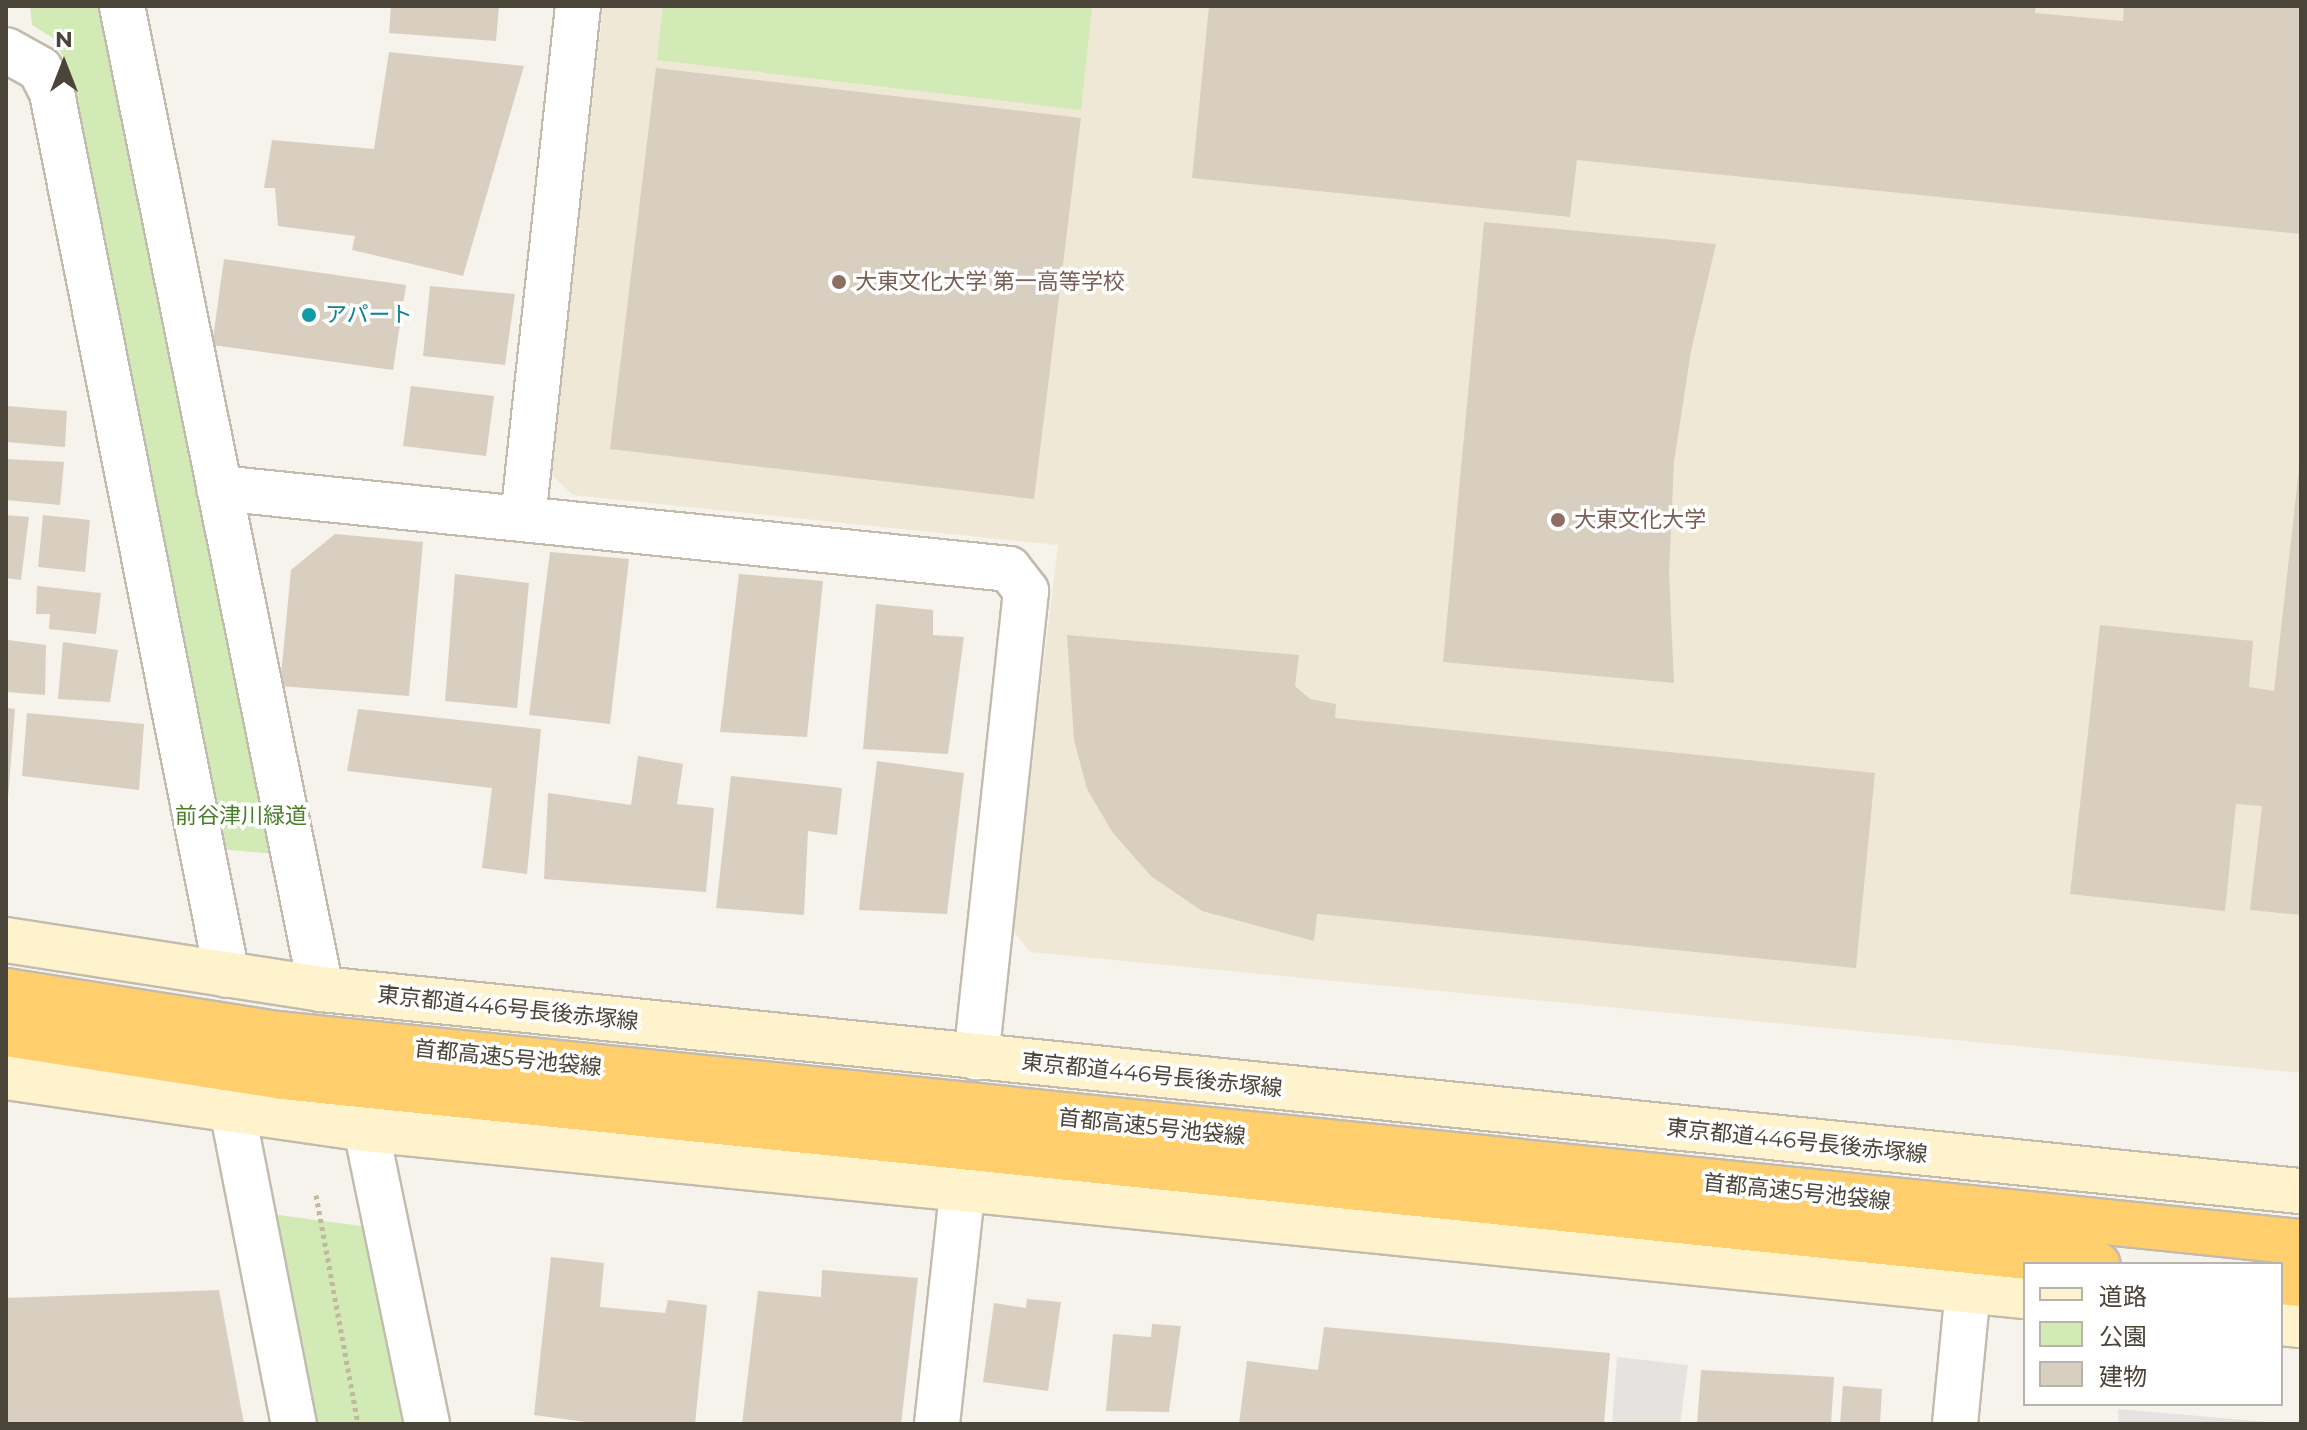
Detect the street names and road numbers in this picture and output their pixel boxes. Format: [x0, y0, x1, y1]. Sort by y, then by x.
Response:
street label: 東京都道446号長後赤塚線 [376, 981, 640, 1035]
street label: 首都高速5号池袋線 [413, 1035, 603, 1081]
street label: 東京都道446号長後赤塚線 [1020, 1048, 1284, 1102]
street label: 首都高速5号池袋線 [1057, 1104, 1247, 1150]
street label: 東京都道446号長後赤塚線 [1665, 1114, 1929, 1168]
street label: 首都高速5号池袋線 [1702, 1169, 1892, 1215]

